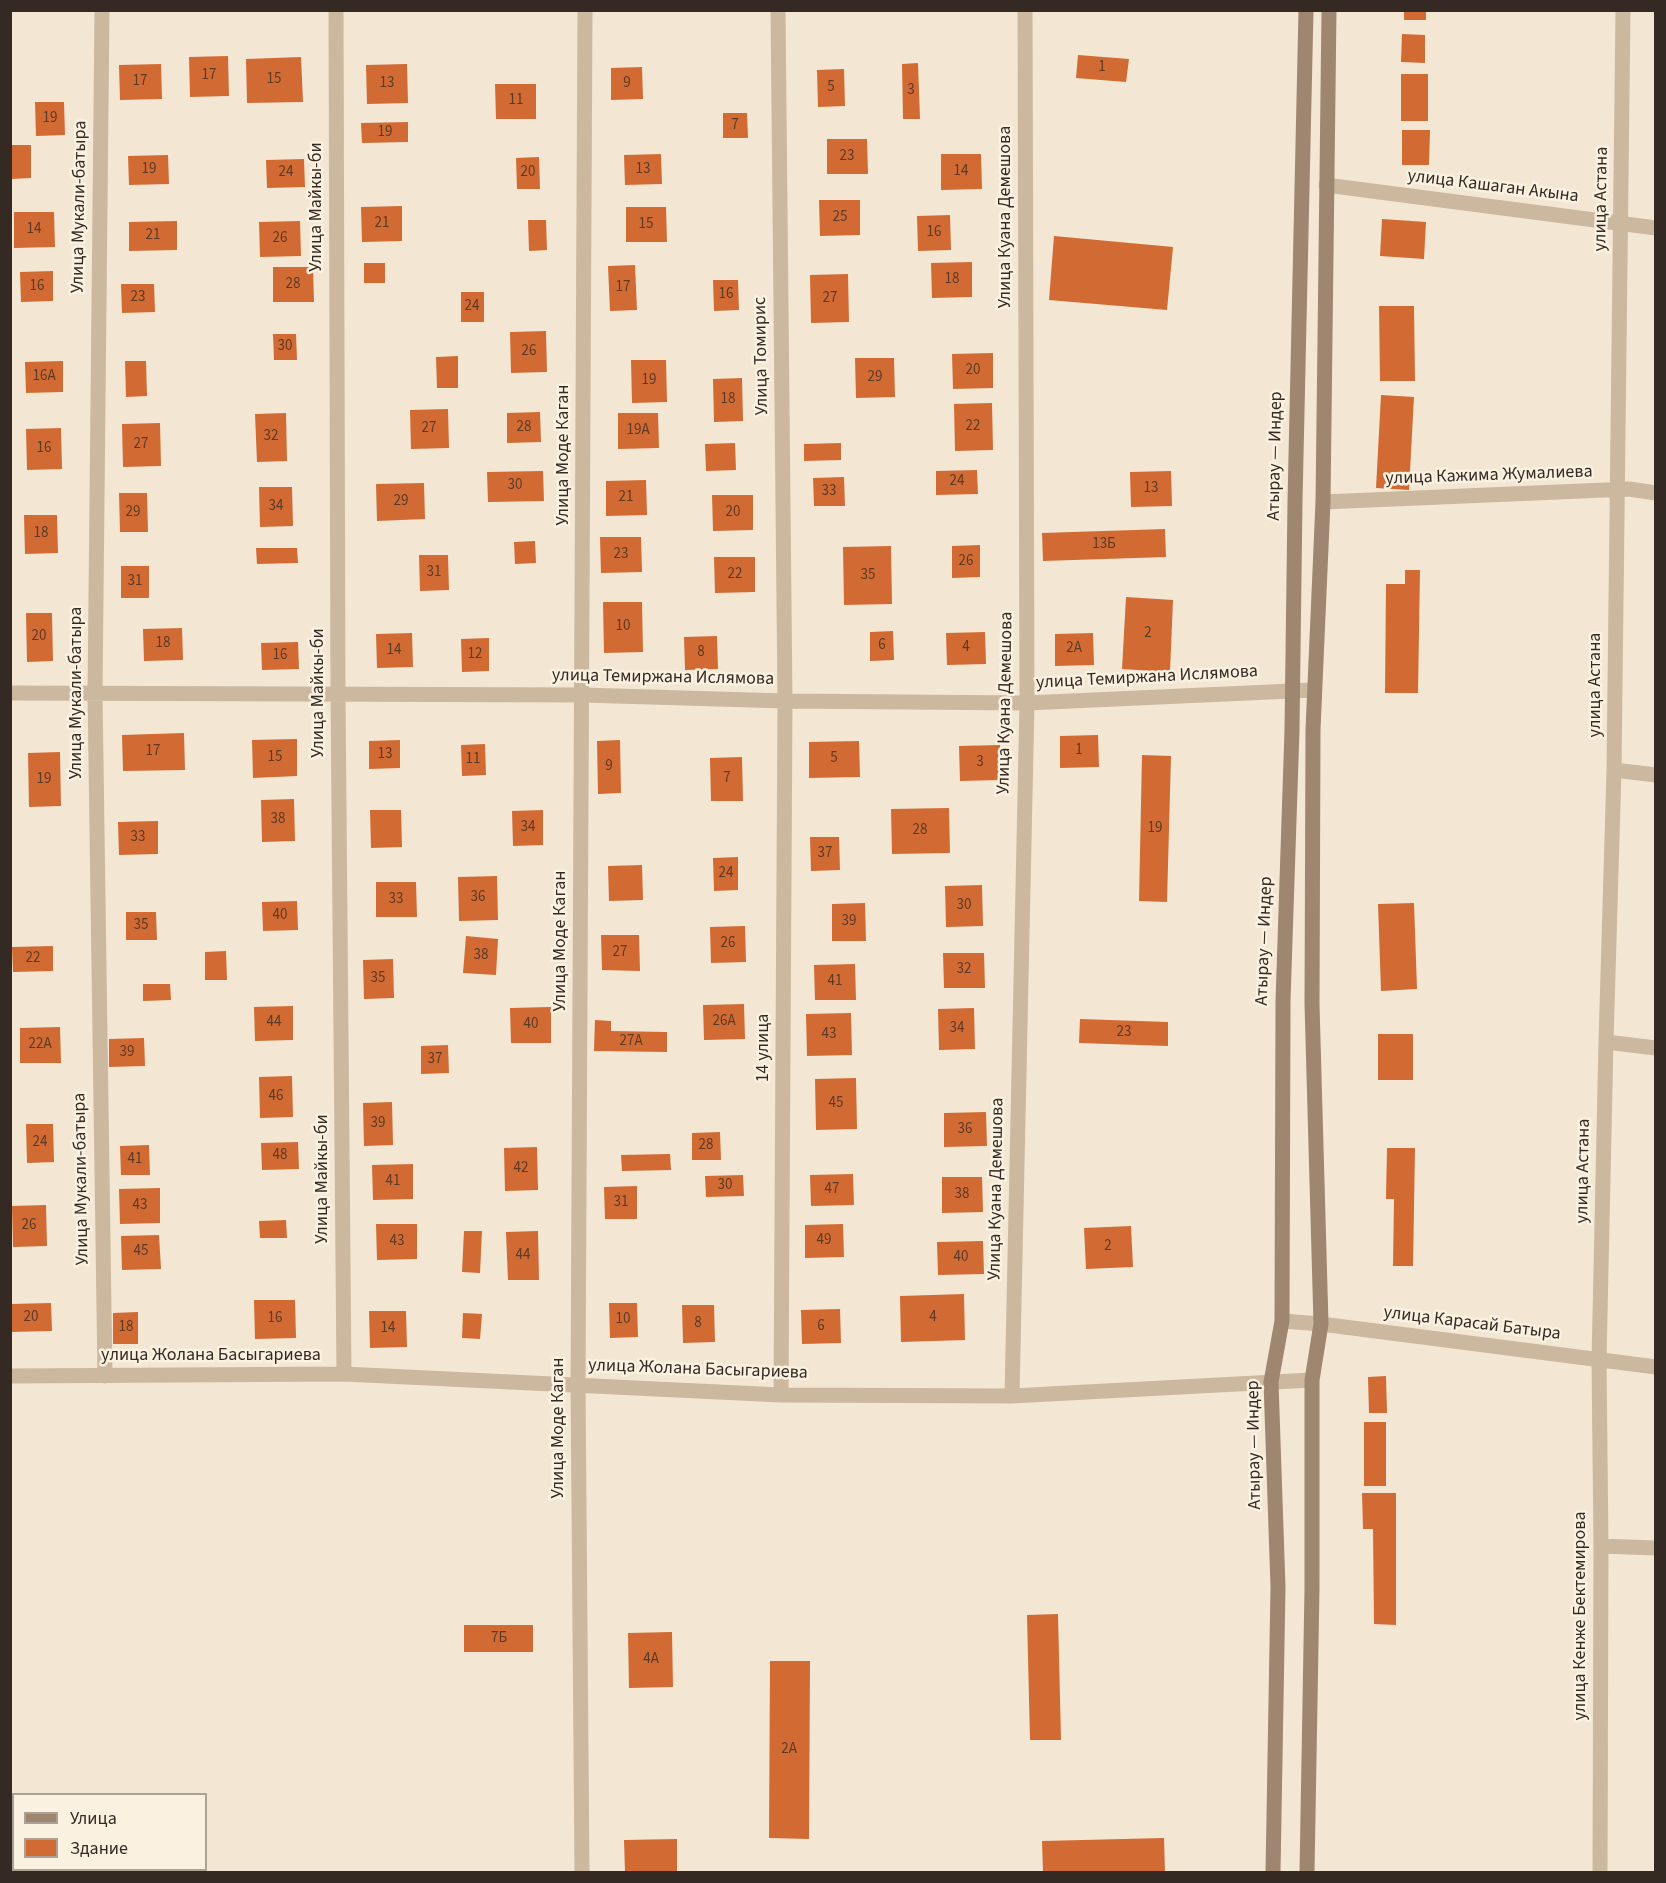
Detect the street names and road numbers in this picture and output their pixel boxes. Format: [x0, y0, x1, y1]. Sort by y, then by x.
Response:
street label: Улица Мукали-батыра [68, 121, 92, 293]
street label: Улица Куана Демешова [995, 126, 1017, 308]
street label: Улица Майкы-би [306, 142, 328, 272]
street label: улица Астана [1590, 146, 1614, 252]
street label: улица Кашаган Акына [1406, 166, 1580, 208]
street label: Улица Томирис [750, 297, 774, 415]
street label: Улица Моде Каган [553, 385, 575, 525]
street label: Атырау — Индер [1264, 391, 1288, 521]
street label: улица Кажима Жумалиева [1385, 462, 1593, 490]
street label: Улица Мукали-батыра [66, 607, 88, 779]
street label: Улица Куана Демешова [994, 611, 1018, 795]
street label: Улица Майкы-би [308, 628, 330, 758]
street label: улица Астана [1585, 633, 1607, 737]
street label: улица Темиржана Ислямова [1035, 661, 1259, 695]
street label: улица Темиржана Ислямова [552, 665, 774, 691]
street label: Улица Моде Каган [550, 871, 572, 1011]
street label: Атырау — Индер [1252, 876, 1278, 1006]
street label: 14 улица [753, 1014, 775, 1082]
street label: Улица Мукали-батыра [70, 1093, 94, 1265]
street label: Улица Куана Демешова [985, 1097, 1009, 1281]
street label: Улица Майкы-би [312, 1114, 334, 1244]
street label: улица Астана [1572, 1118, 1596, 1224]
street label: улица Карасай Батыра [1382, 1302, 1562, 1346]
street label: улица Жолана Басыгариева [101, 1345, 321, 1367]
street label: улица Жолана Басыгариева [588, 1355, 808, 1385]
street label: Улица Моде Каган [548, 1358, 570, 1498]
street label: Атырау — Индер [1243, 1380, 1267, 1510]
street label: улица Кенже Бектемирова [1570, 1511, 1592, 1721]

